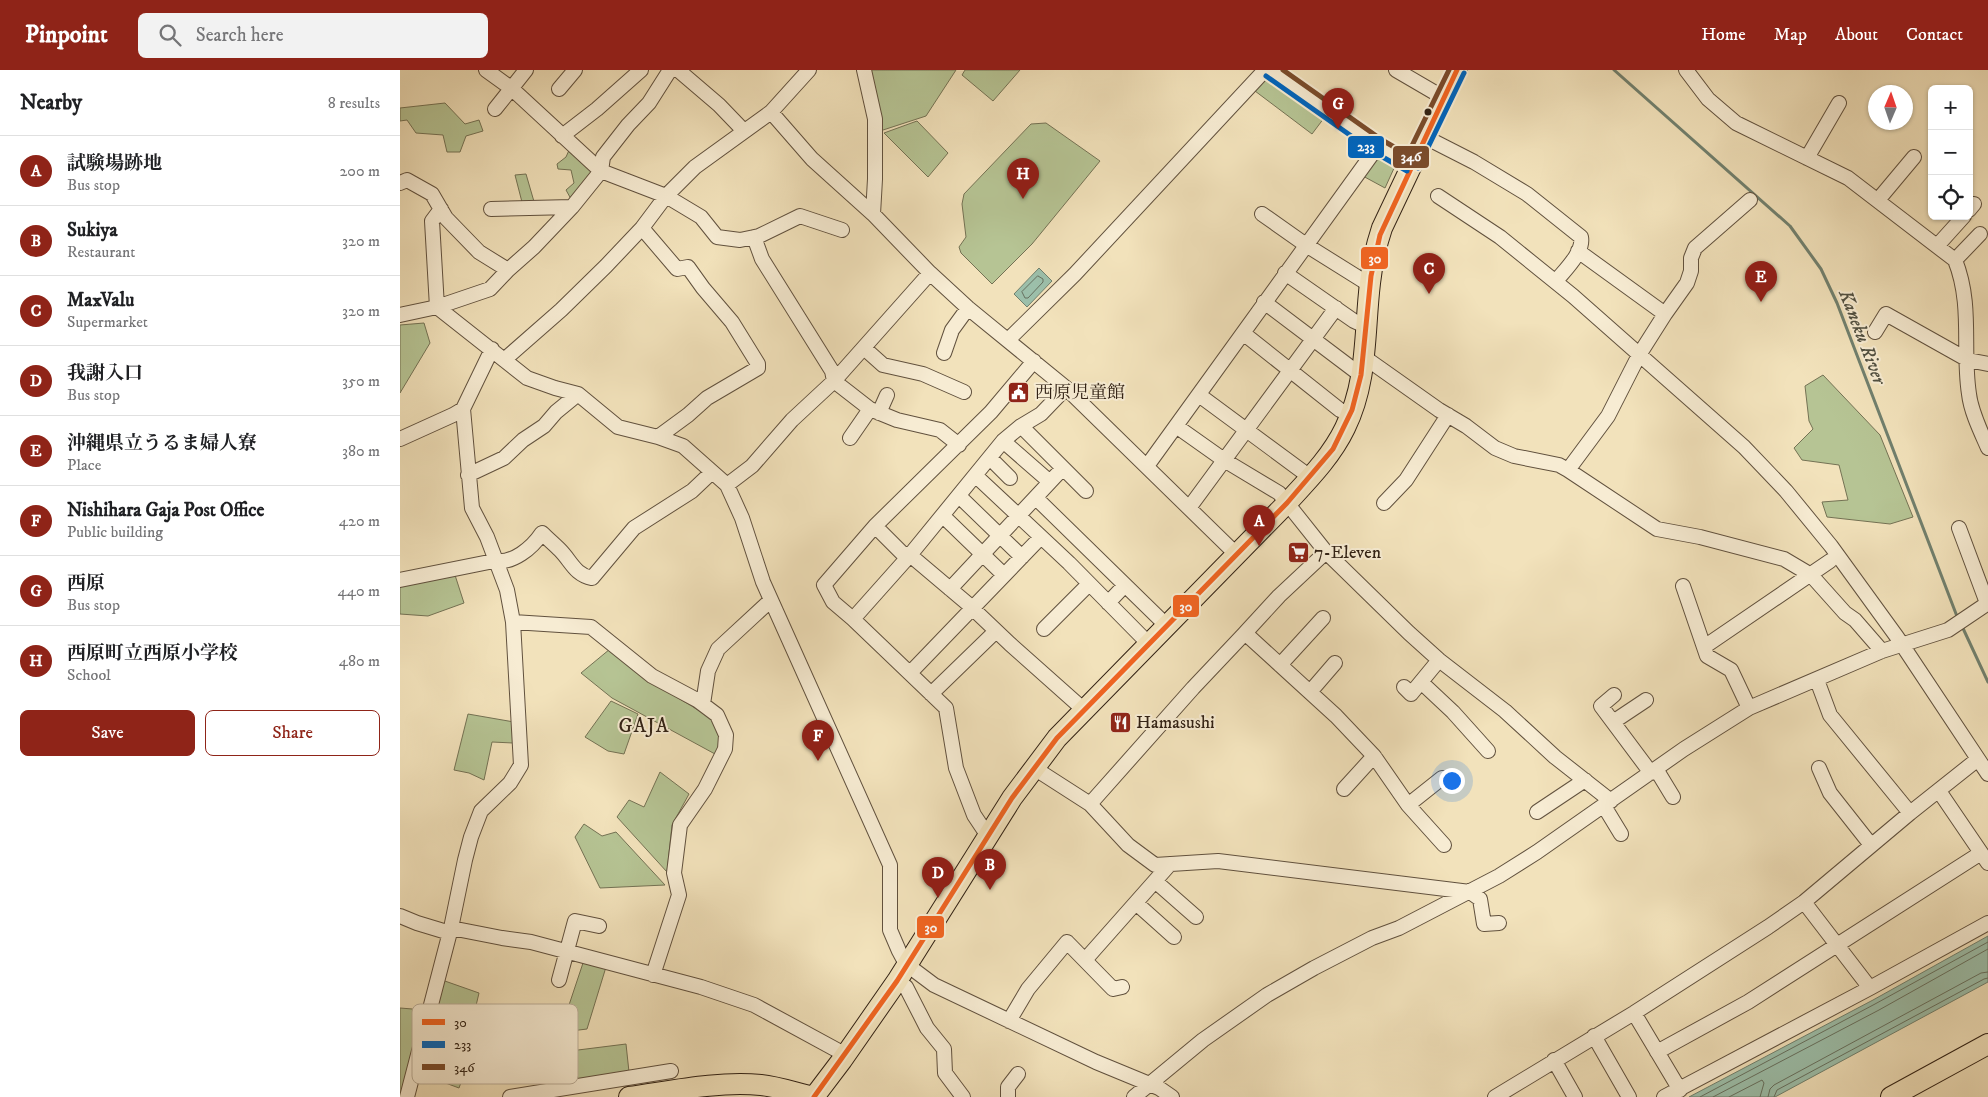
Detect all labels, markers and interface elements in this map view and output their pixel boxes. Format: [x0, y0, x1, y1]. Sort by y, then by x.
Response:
search box [138, 13, 488, 58]
text: Pinpoint [25, 20, 108, 50]
icon: search [156, 21, 184, 49]
text: Search here [196, 24, 284, 47]
text: Home [1701, 24, 1746, 46]
text: Map [1774, 24, 1807, 46]
text: About [1835, 24, 1878, 46]
text: Contact [1906, 24, 1963, 46]
north arrow [1868, 85, 1913, 130]
map controls [1928, 85, 1973, 220]
button: + [1928, 85, 1973, 130]
pin: G [1322, 88, 1354, 129]
text: Nearby [20, 90, 82, 116]
text: 8 results [328, 93, 380, 113]
unlabelled marker [1423, 107, 1433, 117]
button: − [1928, 130, 1973, 175]
line badge: 233 [1347, 135, 1385, 159]
text: 233 [1357, 138, 1375, 156]
line badge: 346 [1392, 145, 1430, 169]
text: 346 [1401, 148, 1422, 166]
text: 試験場跡地 [67, 152, 162, 175]
pin: H [1007, 158, 1039, 199]
text: A [31, 161, 41, 181]
text: 200 m [339, 161, 380, 181]
text: Bus stop [67, 175, 120, 195]
button: locate [1928, 175, 1973, 220]
text: Sukiya [67, 219, 118, 242]
text: B [31, 231, 41, 251]
text: 320 m [342, 231, 380, 251]
text: Restaurant [67, 242, 135, 262]
line badge: 30 [1360, 246, 1389, 270]
text: 30 [1369, 250, 1382, 268]
pin: C [1413, 253, 1445, 294]
pin: E [1745, 261, 1777, 302]
water label: Kaneku River [1833, 285, 1891, 390]
text: MaxValu [67, 289, 134, 312]
text: C [31, 301, 41, 321]
text: 320 m [342, 301, 380, 321]
text: Supermarket [67, 312, 148, 332]
text: 我謝入口 [67, 362, 143, 385]
text: D [30, 371, 42, 391]
text: 350 m [342, 371, 380, 391]
public building icon: 西原児童館 [1007, 381, 1031, 405]
place label: 西原児童館 [1035, 382, 1125, 404]
text: Bus stop [67, 385, 120, 405]
text: 沖縄県立うるま婦人寮 [67, 432, 257, 455]
text: E [30, 441, 42, 461]
text: 380 m [342, 441, 380, 461]
text: Place [67, 455, 101, 475]
text: Nishihara Gaja Post Office [67, 499, 264, 522]
pin: A [1243, 505, 1275, 546]
text: F [31, 511, 41, 531]
text: 420 m [339, 511, 380, 531]
text: Public building [67, 522, 163, 542]
supermarket icon: 7-Eleven [1286, 541, 1310, 565]
place label: 7-Eleven [1314, 542, 1382, 564]
text: 西原 [67, 572, 105, 595]
text: G [30, 581, 42, 601]
text: 440 m [338, 581, 380, 601]
line badge: 30 [1172, 594, 1200, 618]
text: Bus stop [67, 595, 120, 615]
text: 30 [1180, 598, 1193, 616]
text: 西原町立西原小学校 [67, 642, 238, 665]
text: H [29, 651, 43, 671]
text: 480 m [339, 651, 380, 671]
text: School [67, 665, 111, 685]
button: Save [20, 710, 195, 756]
button: Share [205, 710, 380, 756]
restaurant icon: Hamasushi [1108, 711, 1132, 735]
place label: Hamasushi [1136, 712, 1215, 734]
district label: GAJA [619, 714, 669, 739]
pin: F [802, 720, 834, 761]
your location [1439, 768, 1465, 794]
pin: B [974, 849, 1006, 890]
pin: D [922, 857, 954, 898]
line badge: 30 [916, 915, 945, 939]
text: 30 [925, 919, 938, 937]
legend [412, 1004, 578, 1084]
text: 30 [454, 1014, 467, 1032]
text: 233 [454, 1036, 471, 1054]
text: 346 [454, 1059, 475, 1077]

